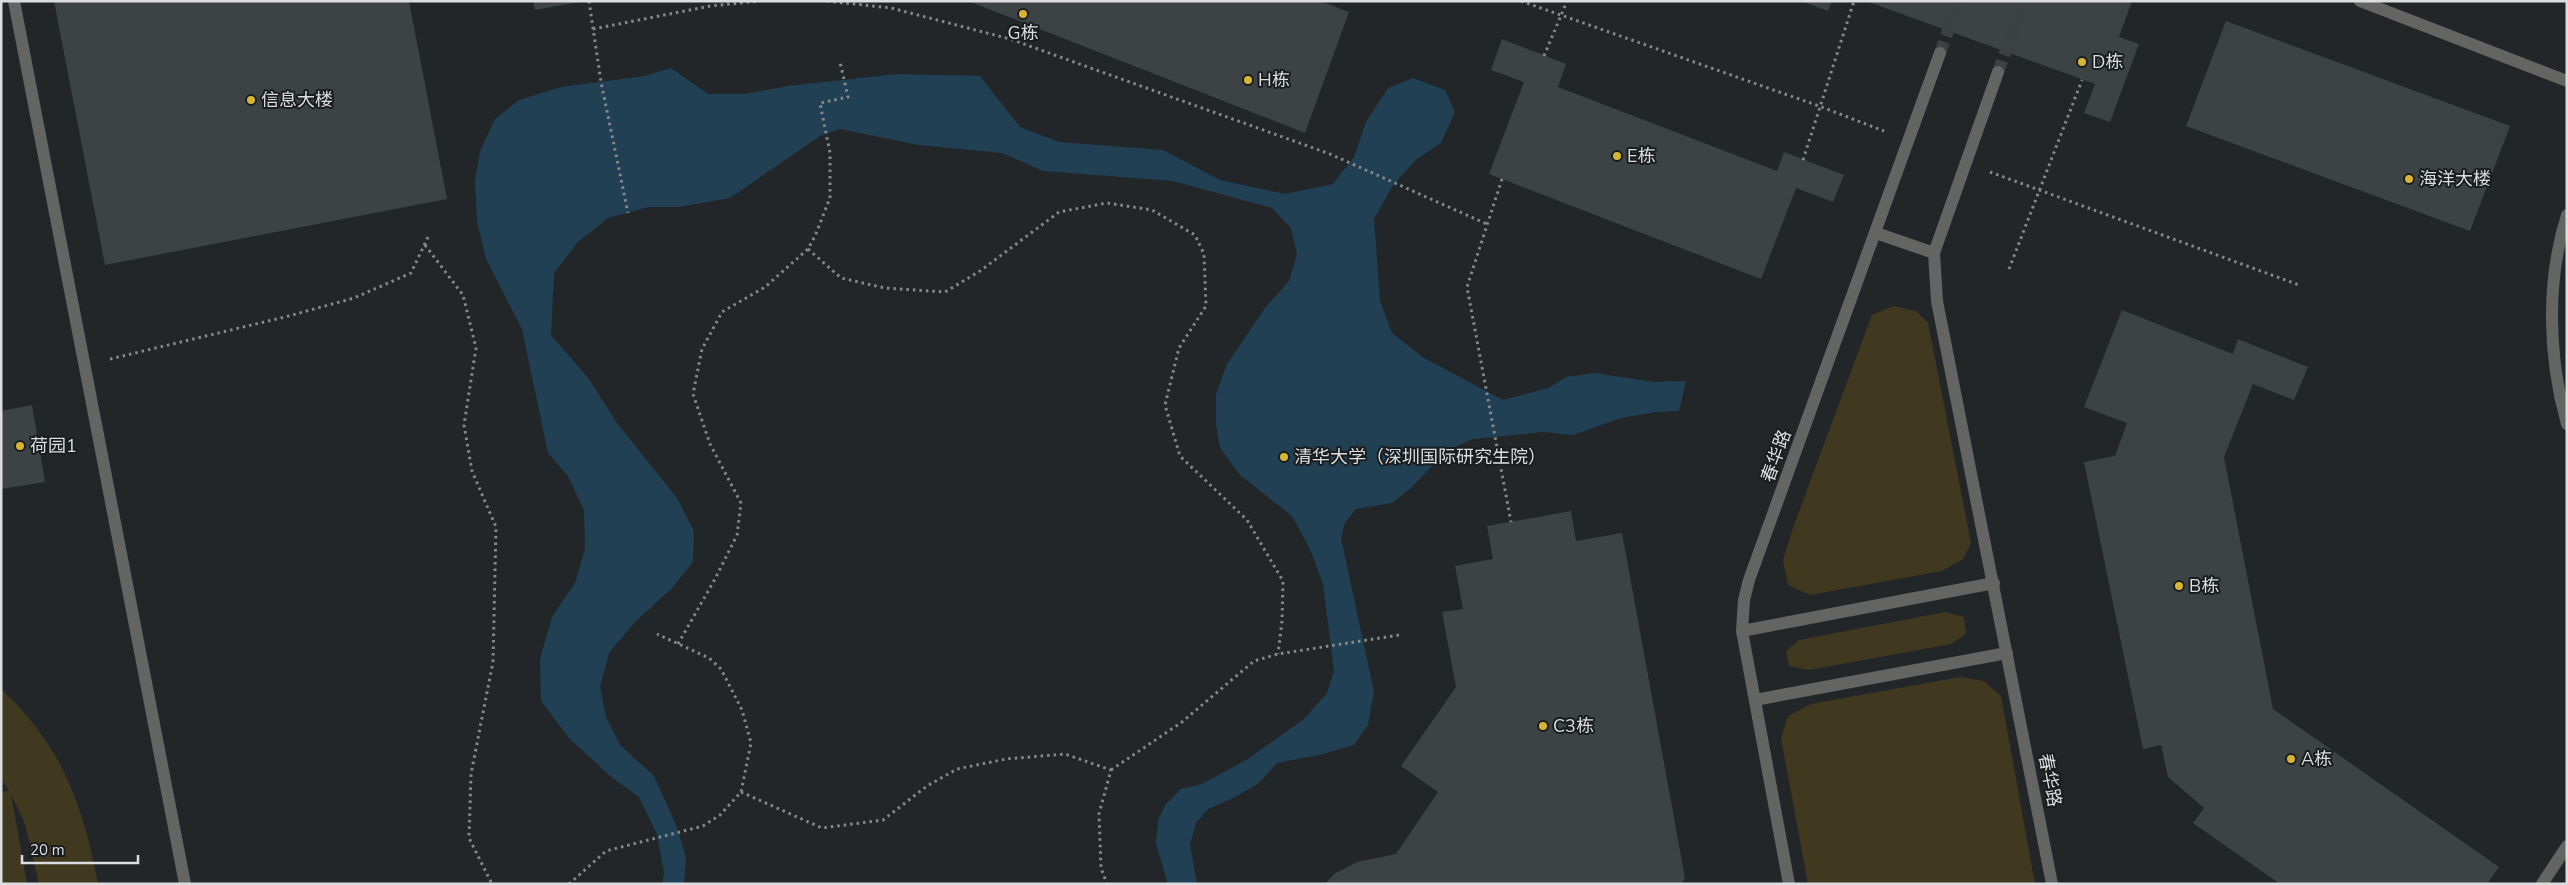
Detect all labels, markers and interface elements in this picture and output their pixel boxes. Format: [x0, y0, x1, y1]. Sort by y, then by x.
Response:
marker: G栋 [1017, 8, 1029, 20]
place label: G栋 [1007, 21, 1039, 45]
place label: D栋 [2092, 50, 2123, 74]
marker: D栋 [2076, 56, 2088, 68]
place label: H栋 [1258, 68, 1290, 92]
marker: H栋 [1242, 74, 1254, 86]
place label: 信息大楼 [261, 88, 333, 112]
marker: 信息大楼 [245, 94, 257, 106]
place label: E栋 [1627, 144, 1656, 168]
marker: E栋 [1611, 150, 1623, 162]
place label: 海洋大楼 [2419, 167, 2491, 191]
marker: 海洋大楼 [2403, 173, 2415, 185]
street label: 春华路 [1755, 427, 1797, 485]
place label: 荷园1 [30, 434, 77, 458]
marker: 荷园1 [14, 440, 26, 452]
place label: 清华大学（深圳国际研究生院） [1294, 445, 1546, 469]
marker: 清华大学（深圳国际研究生院） [1278, 451, 1290, 463]
place label: B栋 [2189, 574, 2219, 598]
marker: B栋 [2173, 580, 2185, 592]
place label: C3栋 [1553, 714, 1594, 738]
marker: C3栋 [1537, 720, 1549, 732]
place label: A栋 [2301, 747, 2332, 771]
street label: 春华路 [2033, 751, 2067, 809]
marker: A栋 [2285, 753, 2297, 765]
scale bar [22, 832, 139, 864]
text: 20 m [30, 840, 65, 860]

